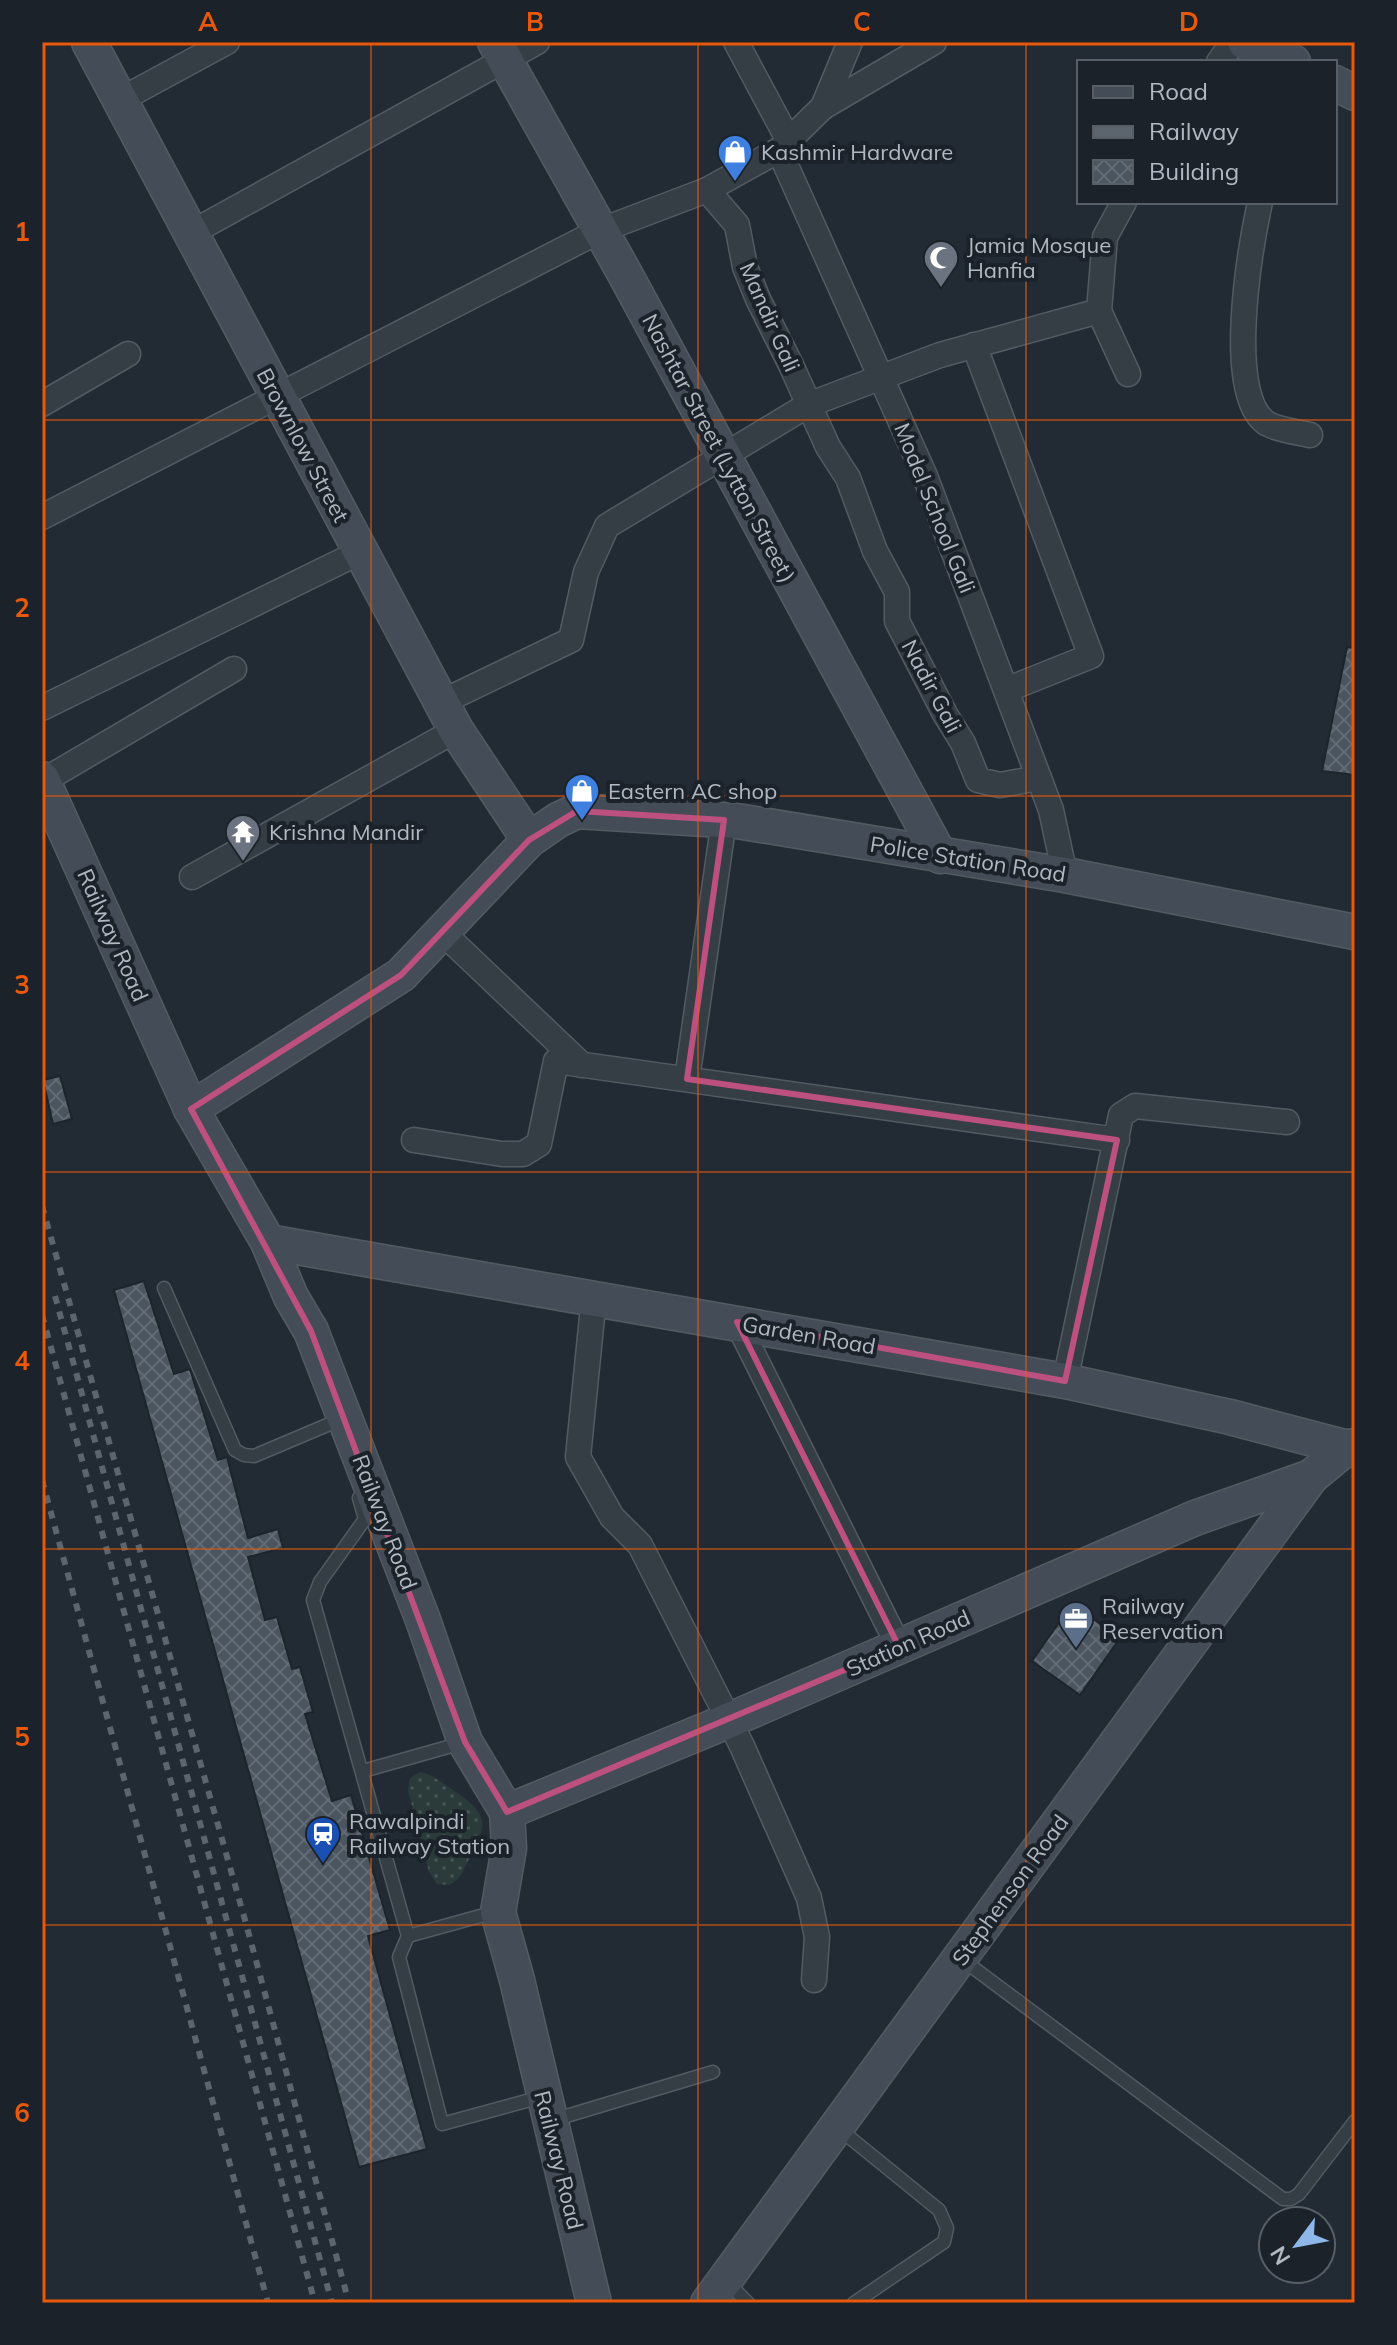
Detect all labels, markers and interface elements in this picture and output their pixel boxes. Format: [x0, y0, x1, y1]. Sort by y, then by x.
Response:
text: A [198, 5, 218, 38]
text: B [526, 5, 544, 38]
text: C [853, 5, 871, 38]
text: D [1179, 5, 1199, 38]
legend [1077, 60, 1337, 204]
text: Road [1149, 76, 1208, 106]
text: Railway [1149, 116, 1239, 146]
shop icon: Kashmir Hardware [716, 133, 754, 183]
place label: Kashmir Hardware [761, 138, 953, 166]
text: Building [1149, 156, 1239, 186]
text: 1 [14, 215, 30, 248]
place label: Jamia Mosque Hanfia [967, 231, 1111, 284]
mosque icon: Jamia Mosque Hanfia [922, 239, 960, 289]
street label: Mandir Gali [733, 258, 807, 376]
street label: Nashtar Street (Lytton Street) [636, 309, 802, 587]
street label: Brownlow Street [251, 363, 356, 527]
street label: Model School Gali [888, 419, 982, 597]
text: 2 [14, 591, 30, 624]
street label: Nadir Gali [896, 635, 968, 737]
shop icon: Eastern AC shop [563, 772, 601, 822]
place label: Eastern AC shop [608, 777, 777, 805]
temple icon: Krishna Mandir [224, 813, 262, 863]
place label: Krishna Mandir [269, 818, 423, 846]
street label: Police Station Road [868, 830, 1068, 888]
street label: Railway Road [71, 864, 155, 1006]
text: 3 [14, 968, 30, 1001]
street label: Garden Road [740, 1310, 878, 1360]
text: 4 [14, 1344, 30, 1377]
street label: Railway Road [346, 1451, 424, 1593]
place label: Railway Reservation [1102, 1592, 1224, 1645]
office icon: Railway Reservation [1057, 1600, 1095, 1650]
street label: Station Road [842, 1603, 974, 1683]
text: 5 [14, 1720, 30, 1753]
place label: Rawalpindi Railway Station [349, 1807, 510, 1860]
street label: Stephenson Road [946, 1809, 1074, 1971]
station icon: Rawalpindi Railway Station [304, 1815, 342, 1865]
street label: Railway Road [528, 2088, 590, 2232]
text: 6 [14, 2096, 30, 2129]
north arrow [1257, 2205, 1337, 2285]
text: N [1264, 2241, 1296, 2270]

